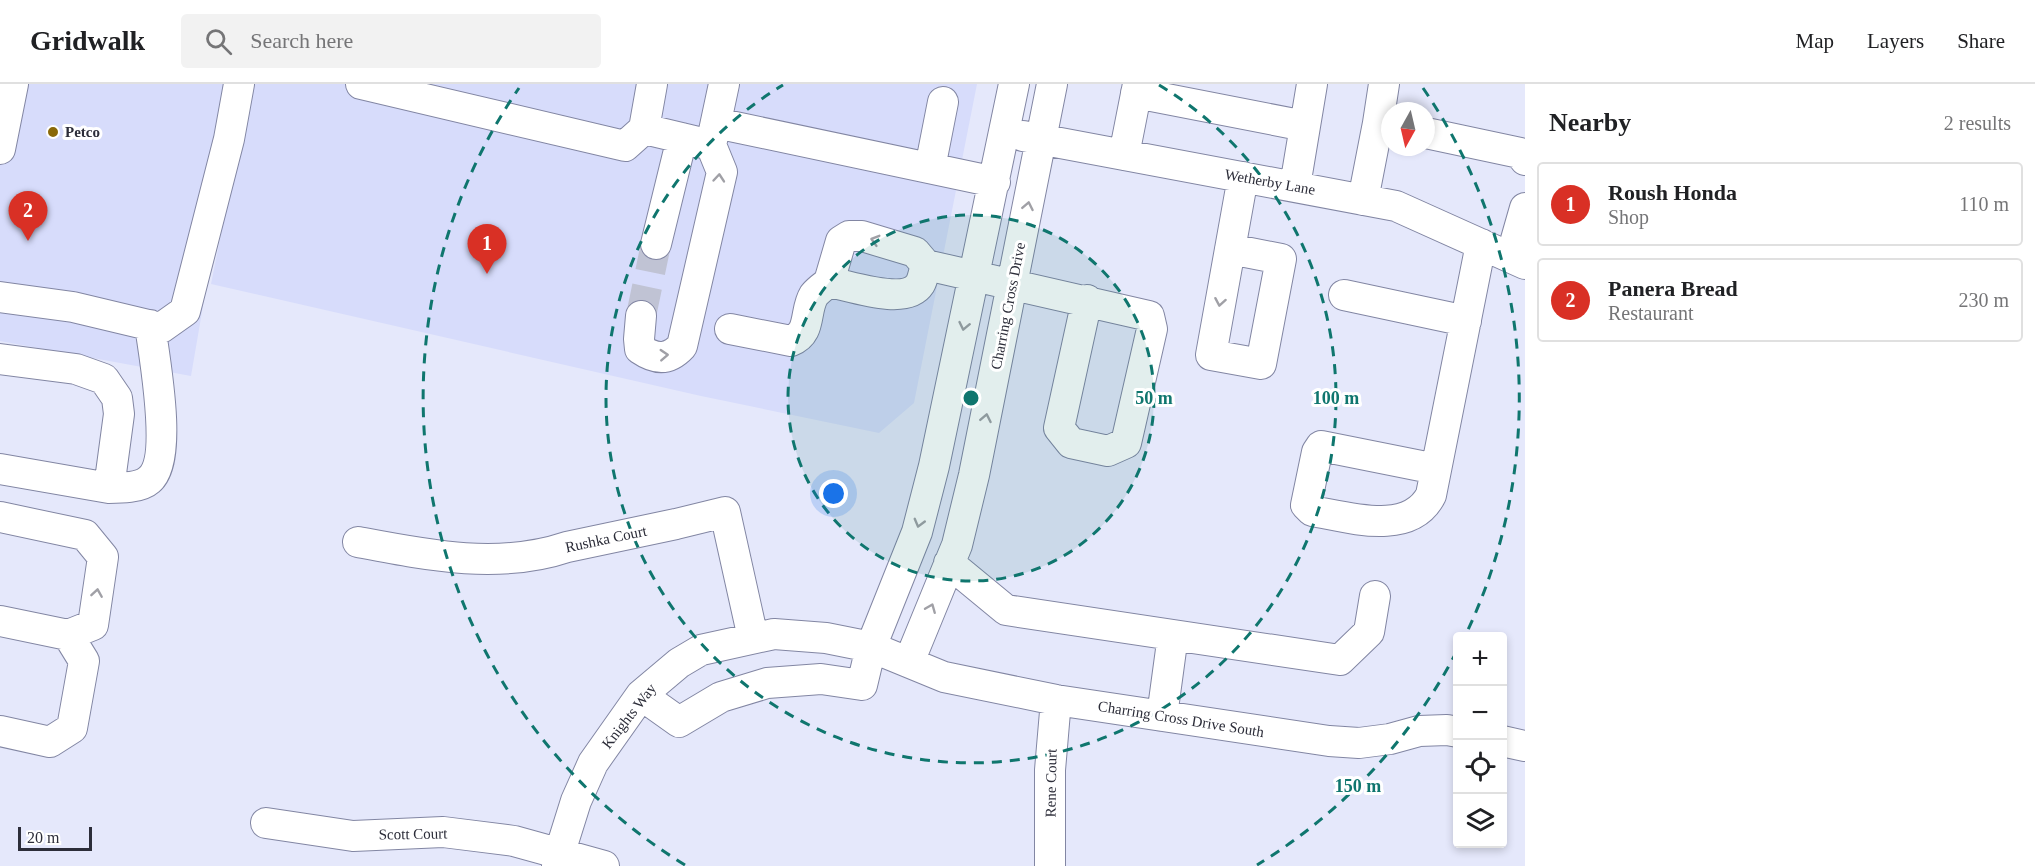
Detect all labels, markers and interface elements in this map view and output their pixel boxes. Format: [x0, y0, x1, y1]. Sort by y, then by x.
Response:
search box [181, 14, 601, 68]
text: Gridwalk [30, 25, 145, 56]
icon: search [202, 25, 235, 58]
text: Search here [250, 28, 353, 53]
text: Map [1796, 29, 1834, 53]
text: Layers [1867, 29, 1924, 53]
text: Share [1957, 29, 2005, 53]
north arrow [1381, 102, 1435, 156]
text: Nearby [1549, 108, 1631, 137]
text: 2 results [1944, 112, 2011, 134]
place label: Petco [65, 124, 100, 140]
marker: Petco [46, 125, 60, 139]
street label: Wetherby Lane [1223, 166, 1317, 198]
one-way arrow [712, 173, 725, 183]
text: Roush Honda [1608, 180, 1737, 205]
pin: 2 [9, 192, 48, 241]
text: 1 [1566, 193, 1576, 215]
text: 110 m [1959, 193, 2009, 215]
one-way arrow [1021, 201, 1034, 211]
text: Shop [1608, 206, 1649, 228]
pin: 1 [468, 224, 506, 274]
one-way arrow [870, 235, 880, 248]
street label: Charring Cross Drive [988, 241, 1028, 371]
text: Panera Bread [1608, 276, 1738, 301]
text: 2 [1566, 289, 1576, 311]
text: 230 m [1958, 289, 2009, 311]
one-way arrow [1214, 296, 1227, 306]
text: Restaurant [1608, 302, 1694, 324]
one-way arrow [958, 321, 971, 331]
one-way arrow [659, 349, 668, 362]
centre of rings [961, 388, 981, 408]
text: 50 m [1135, 388, 1173, 408]
text: 100 m [1313, 388, 1359, 408]
one-way arrow [979, 413, 992, 423]
your location [819, 479, 848, 508]
one-way arrow [914, 518, 927, 528]
street label: Rushka Court [564, 522, 649, 555]
one-way arrow [91, 589, 103, 598]
one-way arrow [924, 604, 936, 615]
map controls [1453, 632, 1507, 848]
button: + [1453, 632, 1507, 686]
street label: Knights Way [599, 680, 660, 752]
button: − [1453, 686, 1507, 740]
street label: Charring Cross Drive South [1097, 698, 1266, 740]
button: locate [1453, 740, 1507, 794]
street label: Rene Court [1042, 748, 1060, 818]
text: 150 m [1335, 776, 1381, 796]
button: layers [1453, 794, 1507, 848]
scale bar [18, 824, 92, 852]
street label: Scott Court [378, 825, 448, 843]
text: 20 m [27, 829, 59, 846]

